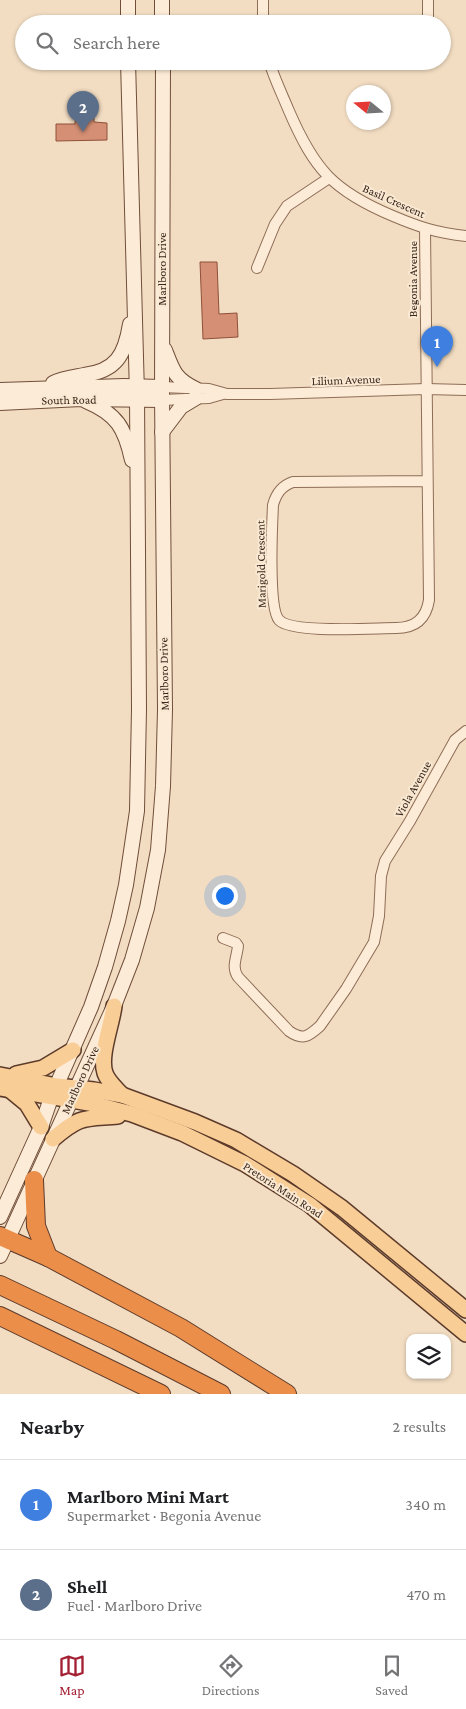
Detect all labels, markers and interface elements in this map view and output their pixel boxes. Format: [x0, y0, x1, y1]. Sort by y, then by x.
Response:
search box [15, 15, 451, 70]
icon: search [33, 29, 61, 57]
text: Search here [73, 32, 160, 53]
north arrow [346, 85, 391, 130]
pin: 2 [67, 91, 99, 132]
street label: Basil Crescent [361, 181, 428, 221]
street label: Marlboro Drive [155, 232, 169, 306]
street label: Begonia Avenue [406, 241, 420, 317]
pin: 1 [421, 326, 453, 367]
street label: Lilium Avenue [311, 372, 381, 388]
street label: South Road [41, 393, 97, 407]
street label: Marigold Crescent [253, 519, 269, 608]
street label: Marlboro Drive [156, 637, 172, 711]
street label: Viola Avenue [392, 758, 434, 820]
your location [212, 883, 238, 909]
street label: Marlboro Drive [58, 1044, 102, 1116]
street label: Pretoria Main Road [241, 1159, 326, 1221]
map controls [406, 1334, 451, 1379]
button: layers [406, 1334, 451, 1379]
text: Nearby [20, 1415, 84, 1439]
text: 2 results [393, 1418, 446, 1435]
text: Marlboro Mini Mart [67, 1486, 229, 1507]
text: 1 [33, 1496, 39, 1513]
text: 340 m [405, 1496, 446, 1513]
text: Supermarket · Begonia Avenue [67, 1507, 261, 1524]
text: Shell [67, 1576, 107, 1597]
text: 2 [32, 1586, 40, 1603]
text: 470 m [406, 1586, 446, 1603]
text: Fuel · Marlboro Drive [67, 1597, 202, 1614]
tab: Map [58, 1652, 86, 1698]
tab: Directions [202, 1652, 260, 1698]
tab: Saved [375, 1652, 408, 1698]

